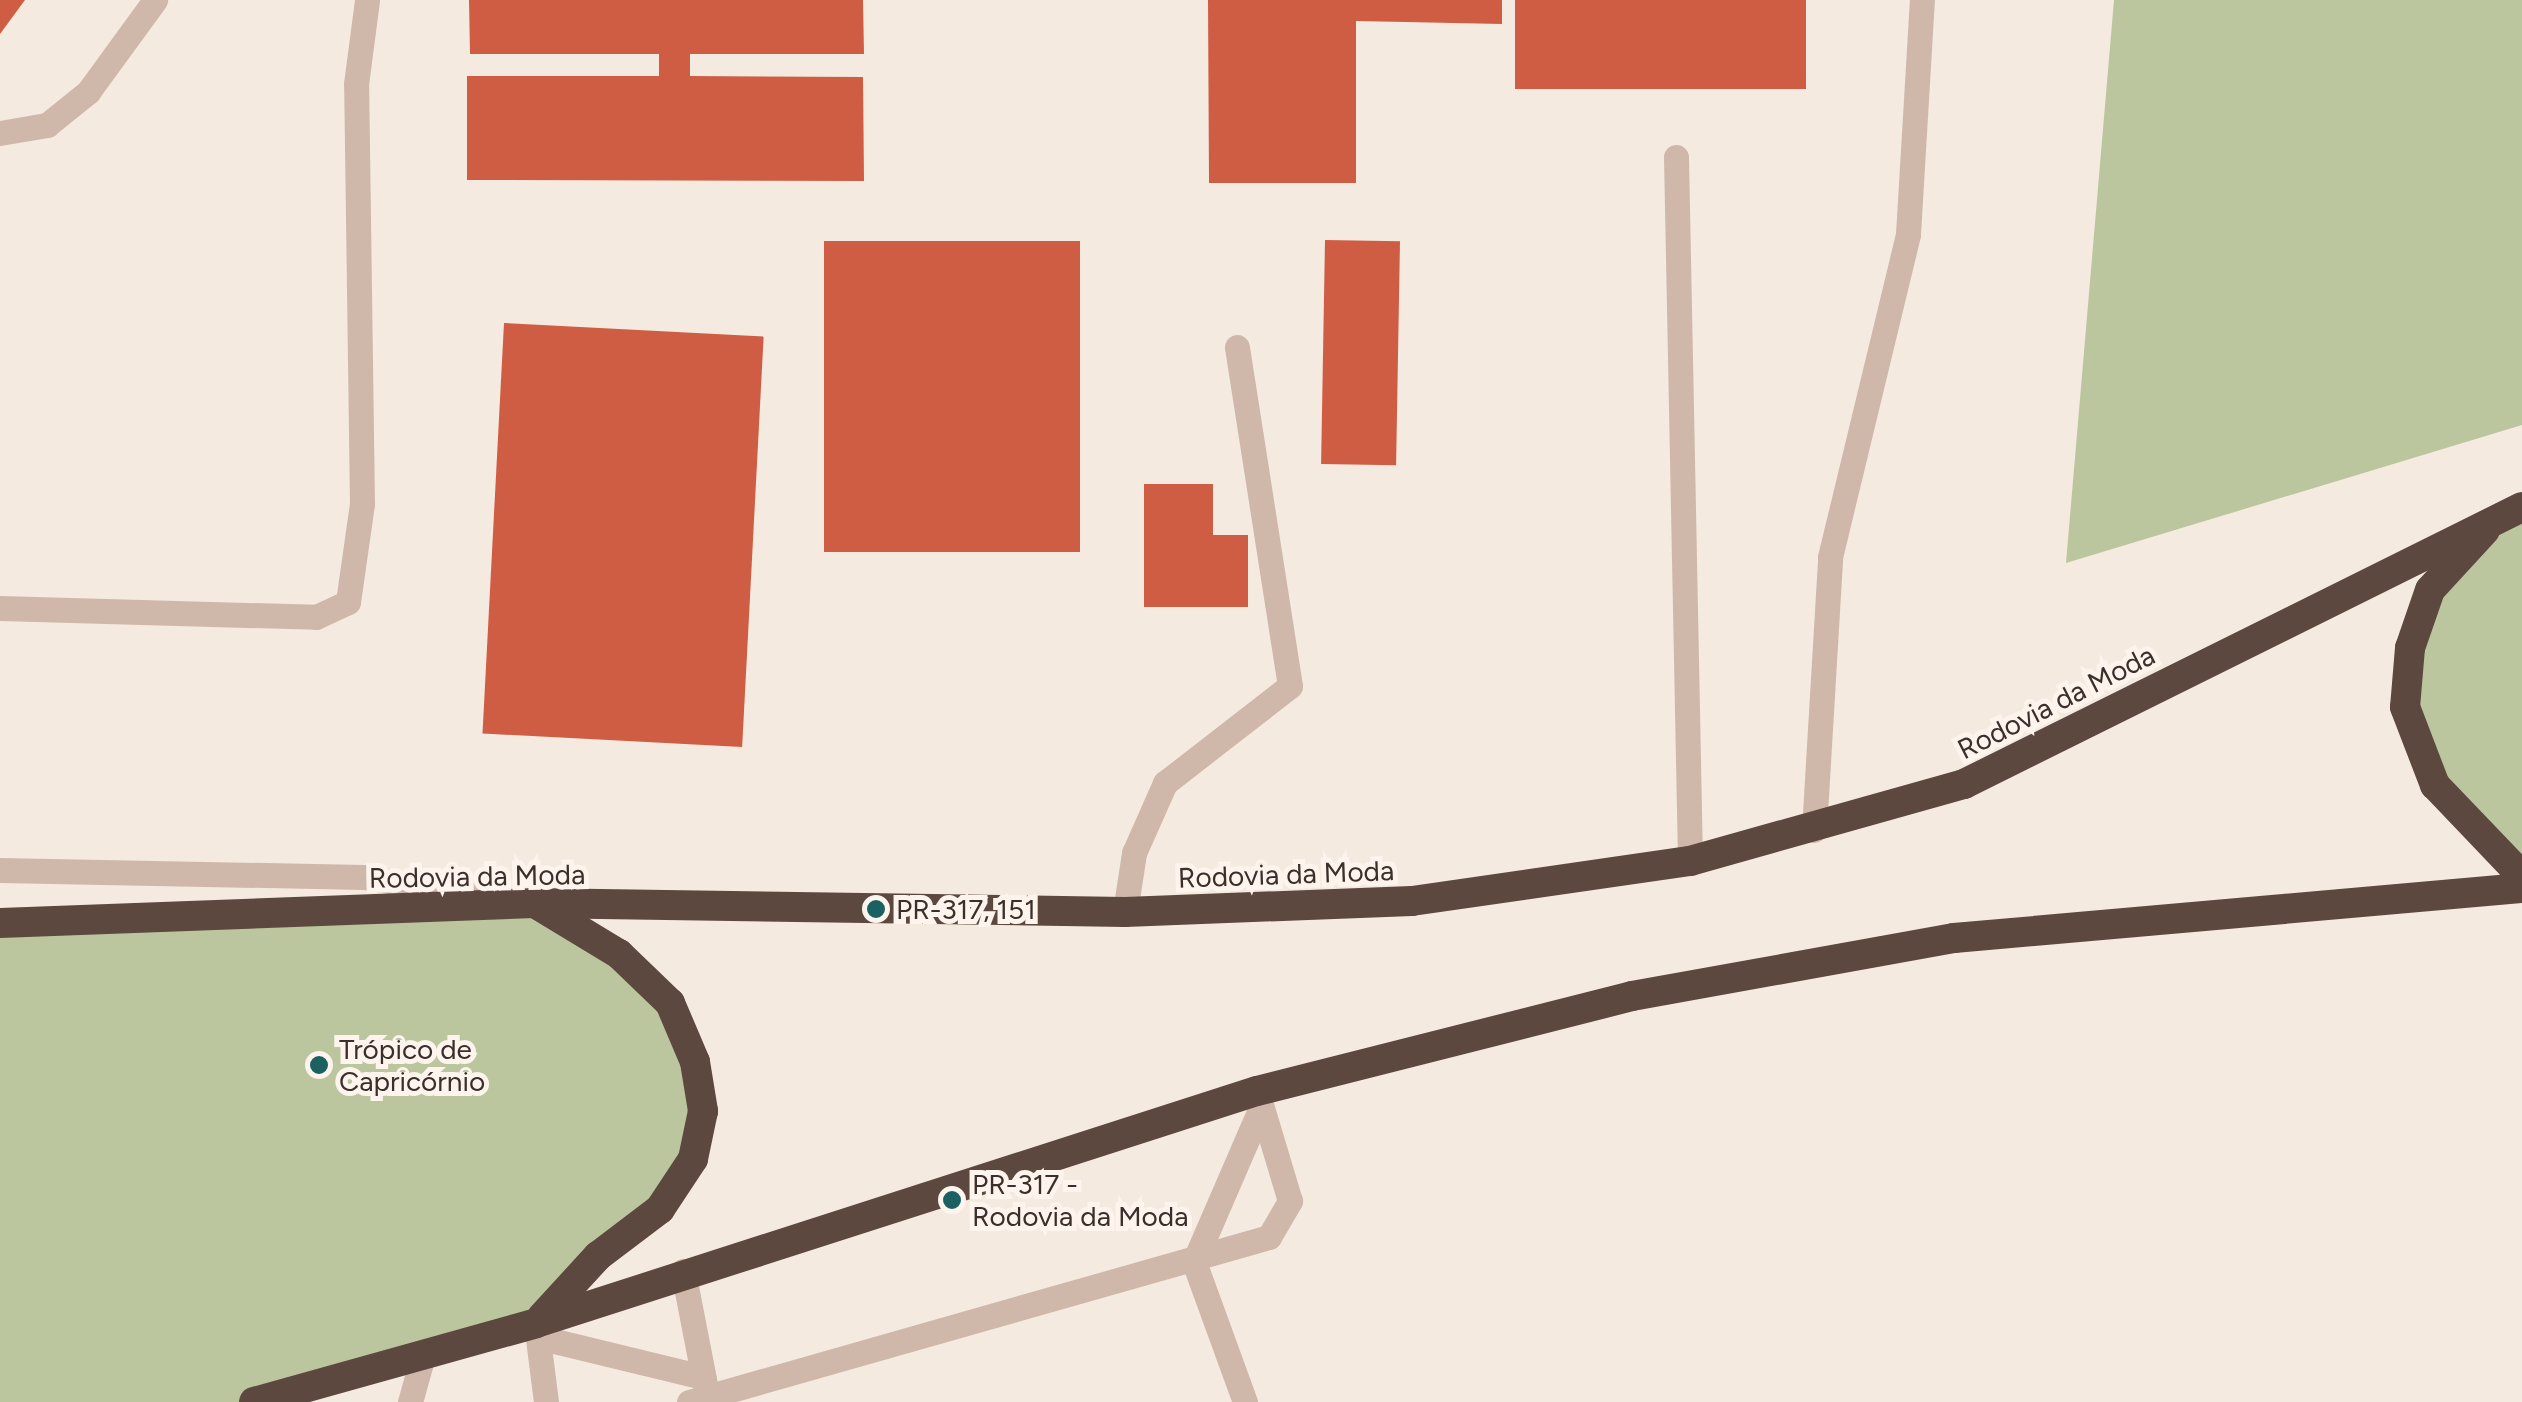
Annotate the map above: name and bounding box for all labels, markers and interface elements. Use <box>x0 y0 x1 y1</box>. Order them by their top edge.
street label: Rodovia da Moda <box>1952 638 2160 766</box>
street label: Rodovia da Moda <box>1177 853 1395 895</box>
street label: Rodovia da Moda <box>368 857 586 895</box>
place label: PR-317, 151 <box>896 892 1036 926</box>
marker: PR-317, 151 <box>865 898 887 920</box>
place label: Trópico de Capricórnio <box>339 1032 485 1098</box>
marker: Trópico de Capricórnio <box>308 1054 330 1076</box>
place label: PR-317 - Rodovia da Moda <box>972 1167 1189 1233</box>
marker: PR-317 - Rodovia da Moda <box>941 1189 963 1211</box>

